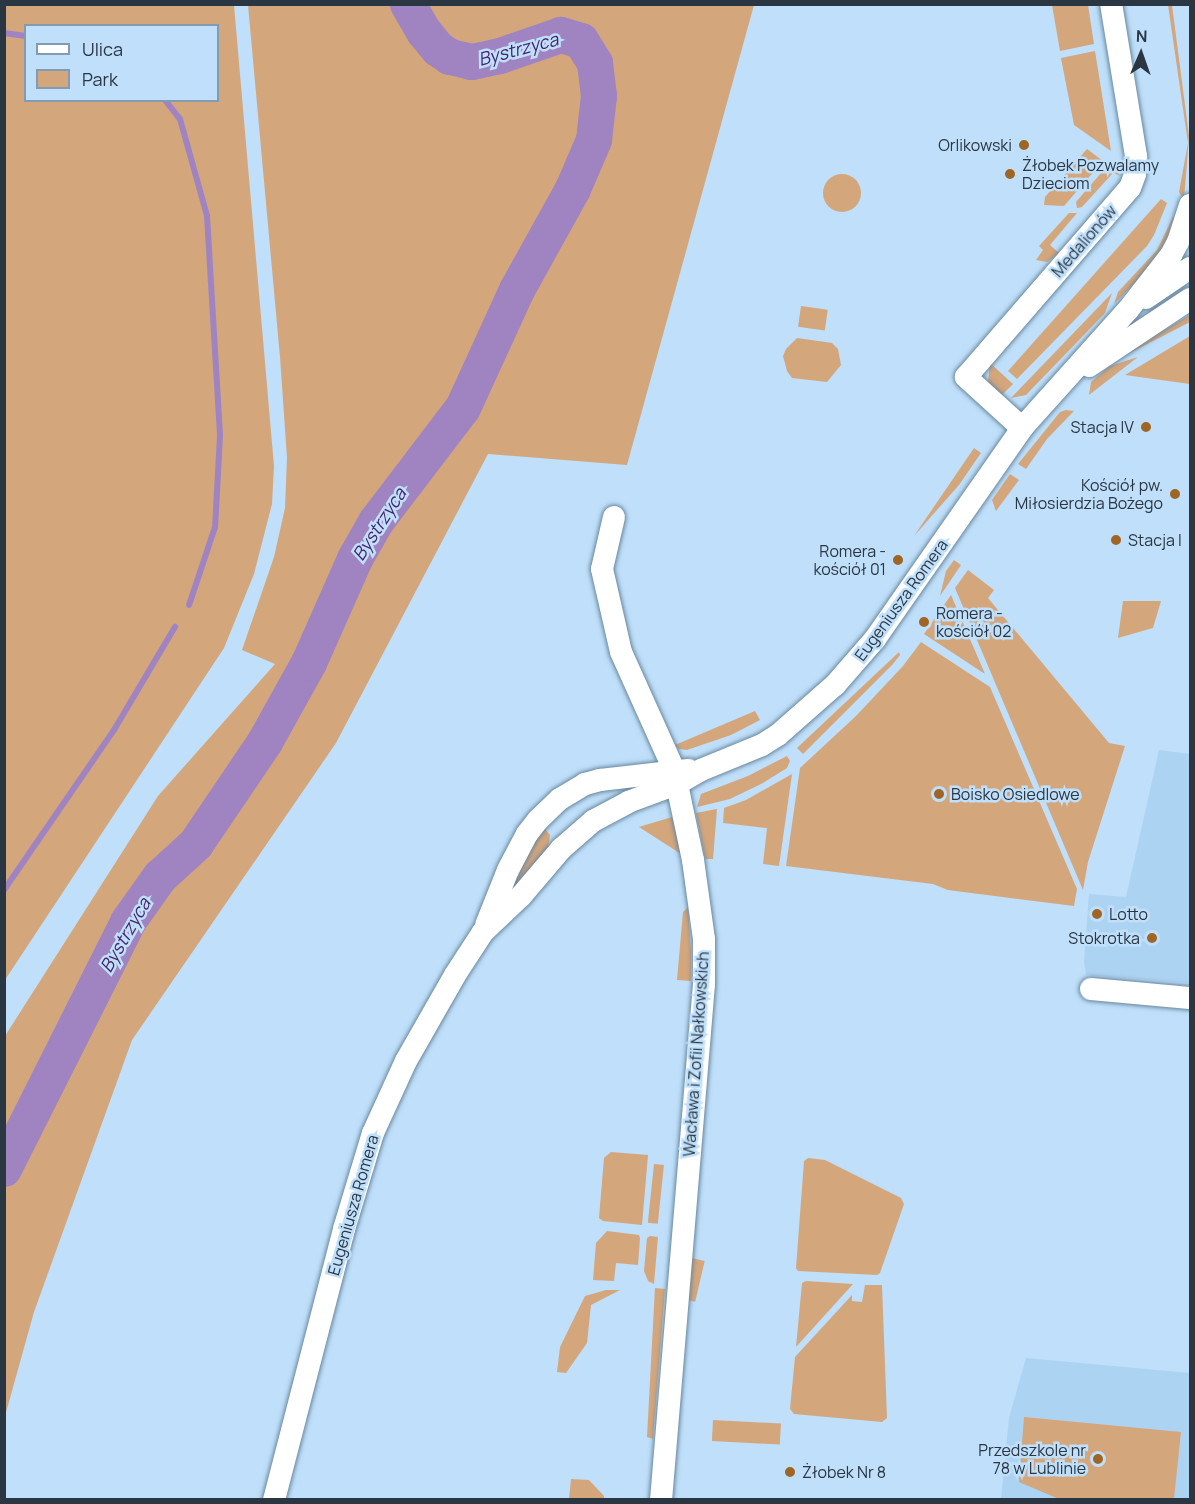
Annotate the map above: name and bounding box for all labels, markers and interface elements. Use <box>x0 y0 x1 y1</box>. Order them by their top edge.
legend <box>24 24 219 102</box>
north arrow <box>1111 24 1171 84</box>
text: N <box>1135 25 1148 47</box>
water label: Bystrzyca <box>476 28 560 70</box>
text: Ulica <box>82 37 123 61</box>
text: Park <box>82 67 118 91</box>
place label: Orlikowski <box>938 135 1012 155</box>
marker: Orlikowski <box>1017 138 1031 152</box>
place label: Żłobek Pozwalamy Dzieciom <box>1022 155 1159 193</box>
marker: Żłobek Pozwalamy Dzieciom <box>1003 167 1017 181</box>
street label: Medalionów <box>1048 201 1120 281</box>
place label: Stacja IV <box>1070 417 1134 437</box>
marker: Stacja IV <box>1139 420 1153 434</box>
place label: Kościół pw. Miłosierdzia Bożego <box>1015 475 1163 513</box>
water label: Bystrzyca <box>348 484 410 564</box>
marker: Kościół pw. Miłosierdzia Bożego <box>1168 487 1182 501</box>
place label: Stacja I <box>1128 530 1182 550</box>
marker: Stacja I <box>1109 533 1123 547</box>
street label: Eugeniusza Romera <box>851 536 951 664</box>
place label: Romera - kościół 01 <box>813 541 886 579</box>
marker: Romera - kościół 01 <box>891 553 905 567</box>
place label: Romera - kościół 02 <box>936 603 1011 641</box>
marker: Romera - kościół 02 <box>917 615 931 629</box>
place label: Boisko Osiedlowe <box>951 784 1080 804</box>
marker: Boisko Osiedlowe <box>932 787 946 801</box>
water label: Bystrzyca <box>95 894 155 976</box>
place label: Lotto <box>1109 904 1148 924</box>
marker: Lotto <box>1090 907 1104 921</box>
place label: Stokrotka <box>1068 928 1140 948</box>
marker: Stokrotka <box>1145 931 1159 945</box>
street label: Wacława i Zofii Nałkowskich <box>679 951 713 1157</box>
street label: Eugeniusza Romera <box>324 1133 382 1277</box>
place label: Przedszkole nr 78 w Lublinie <box>978 1440 1086 1478</box>
marker: Przedszkole nr 78 w Lublinie <box>1091 1452 1105 1466</box>
place label: Żłobek Nr 8 <box>802 1462 886 1482</box>
marker: Żłobek Nr 8 <box>783 1465 797 1479</box>

